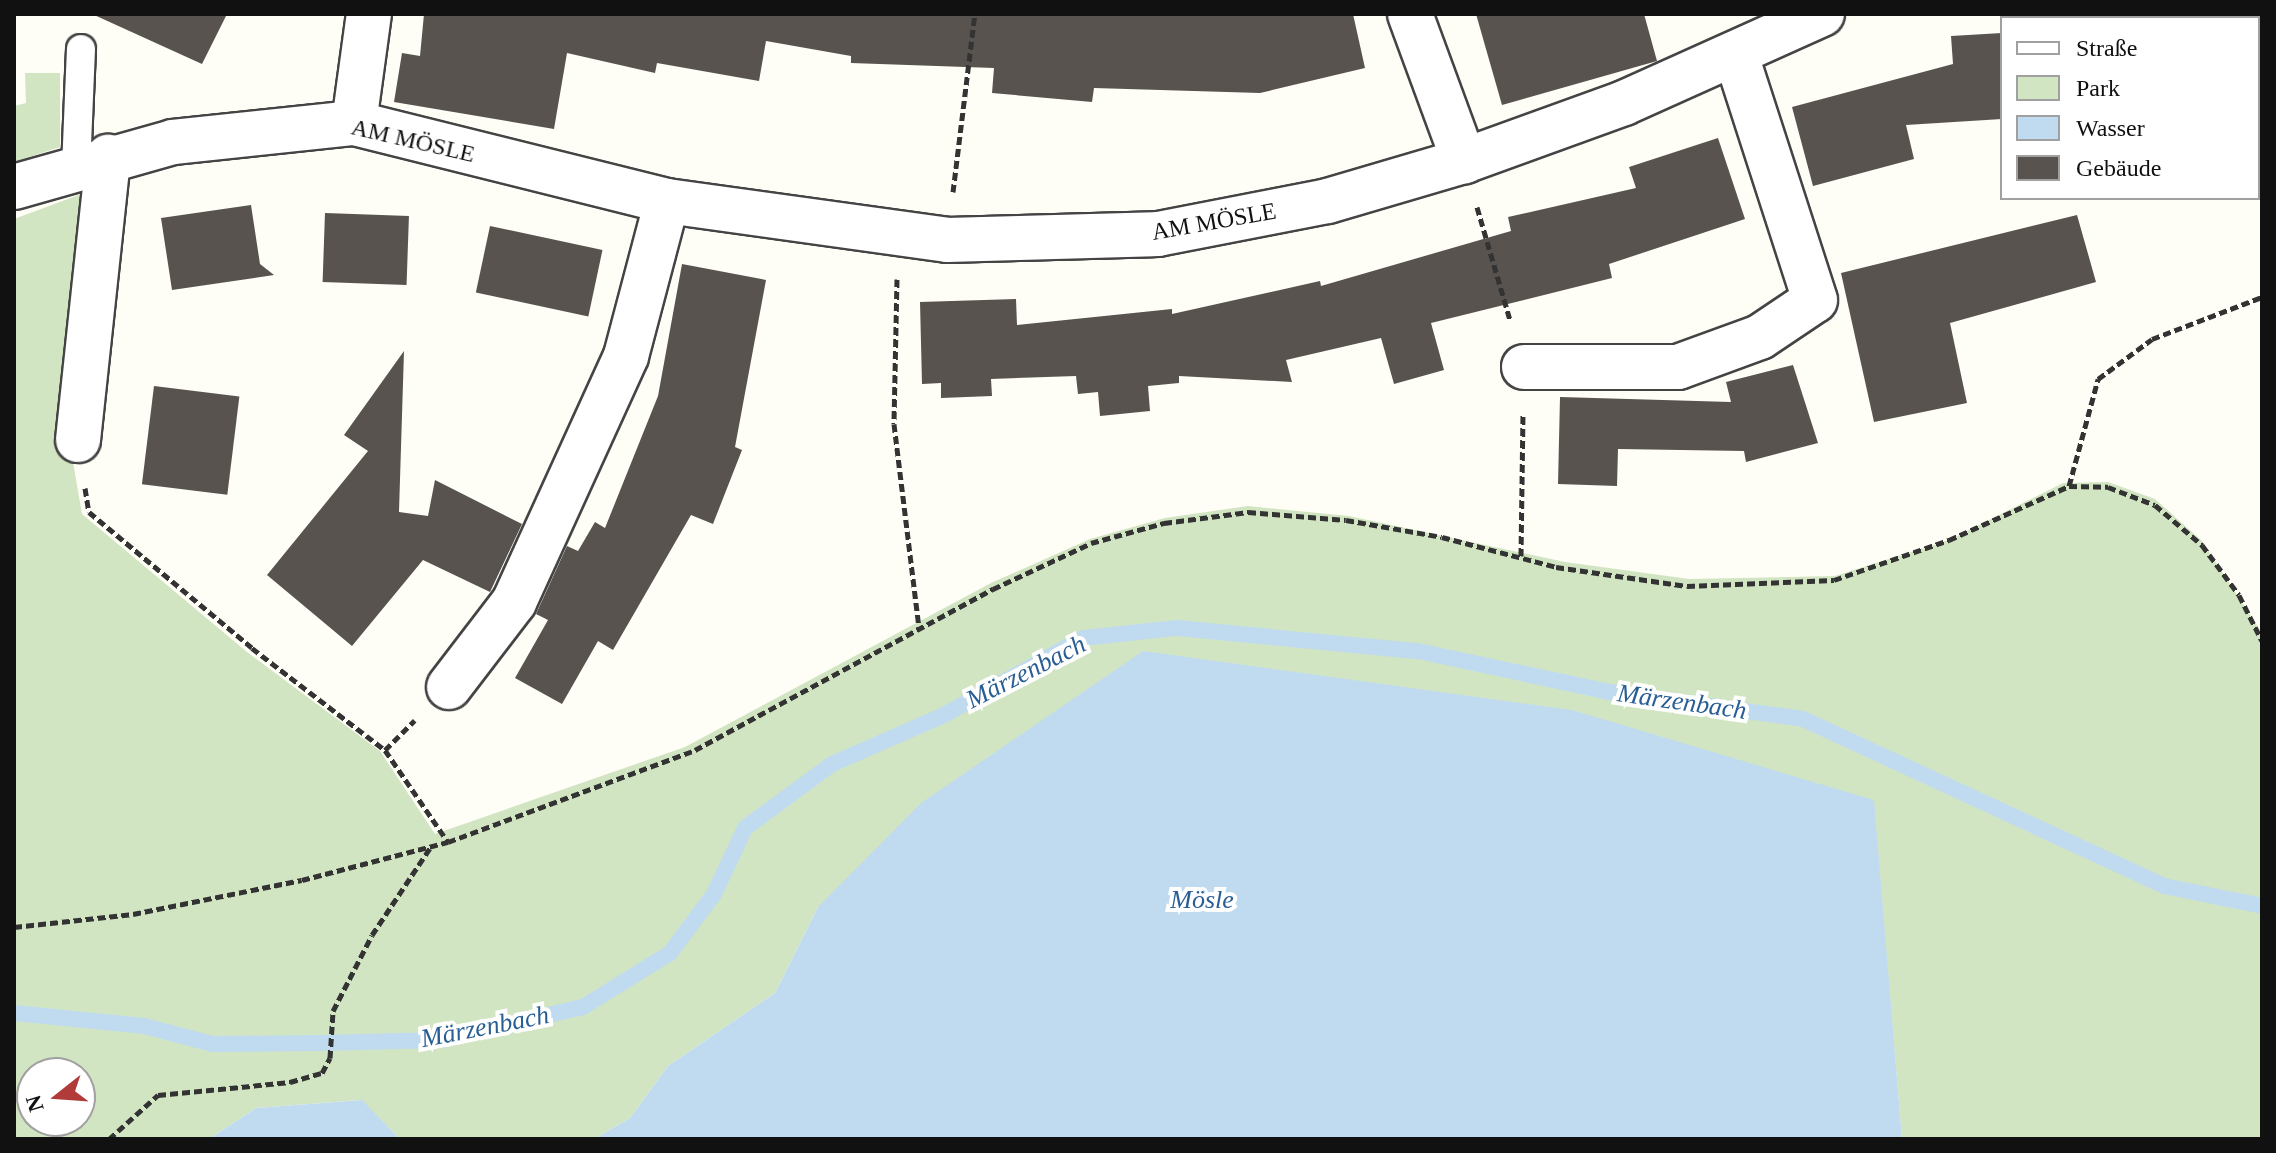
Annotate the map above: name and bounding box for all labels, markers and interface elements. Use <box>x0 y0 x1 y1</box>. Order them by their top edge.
legend <box>2000 16 2260 200</box>
text: Straße <box>2076 35 2137 61</box>
text: Park <box>2076 75 2120 101</box>
street label: AM MÖSLE <box>348 113 478 169</box>
text: Wasser <box>2076 115 2145 141</box>
text: Gebäude <box>2076 155 2161 181</box>
street label: AM MÖSLE <box>1149 197 1279 247</box>
water label: Märzenbach <box>961 629 1091 715</box>
water label: Märzenbach <box>1615 678 1749 726</box>
water label: Mösle <box>1170 884 1234 916</box>
water label: Märzenbach <box>418 999 552 1055</box>
north arrow <box>16 1057 96 1137</box>
text: N <box>20 1092 49 1115</box>

